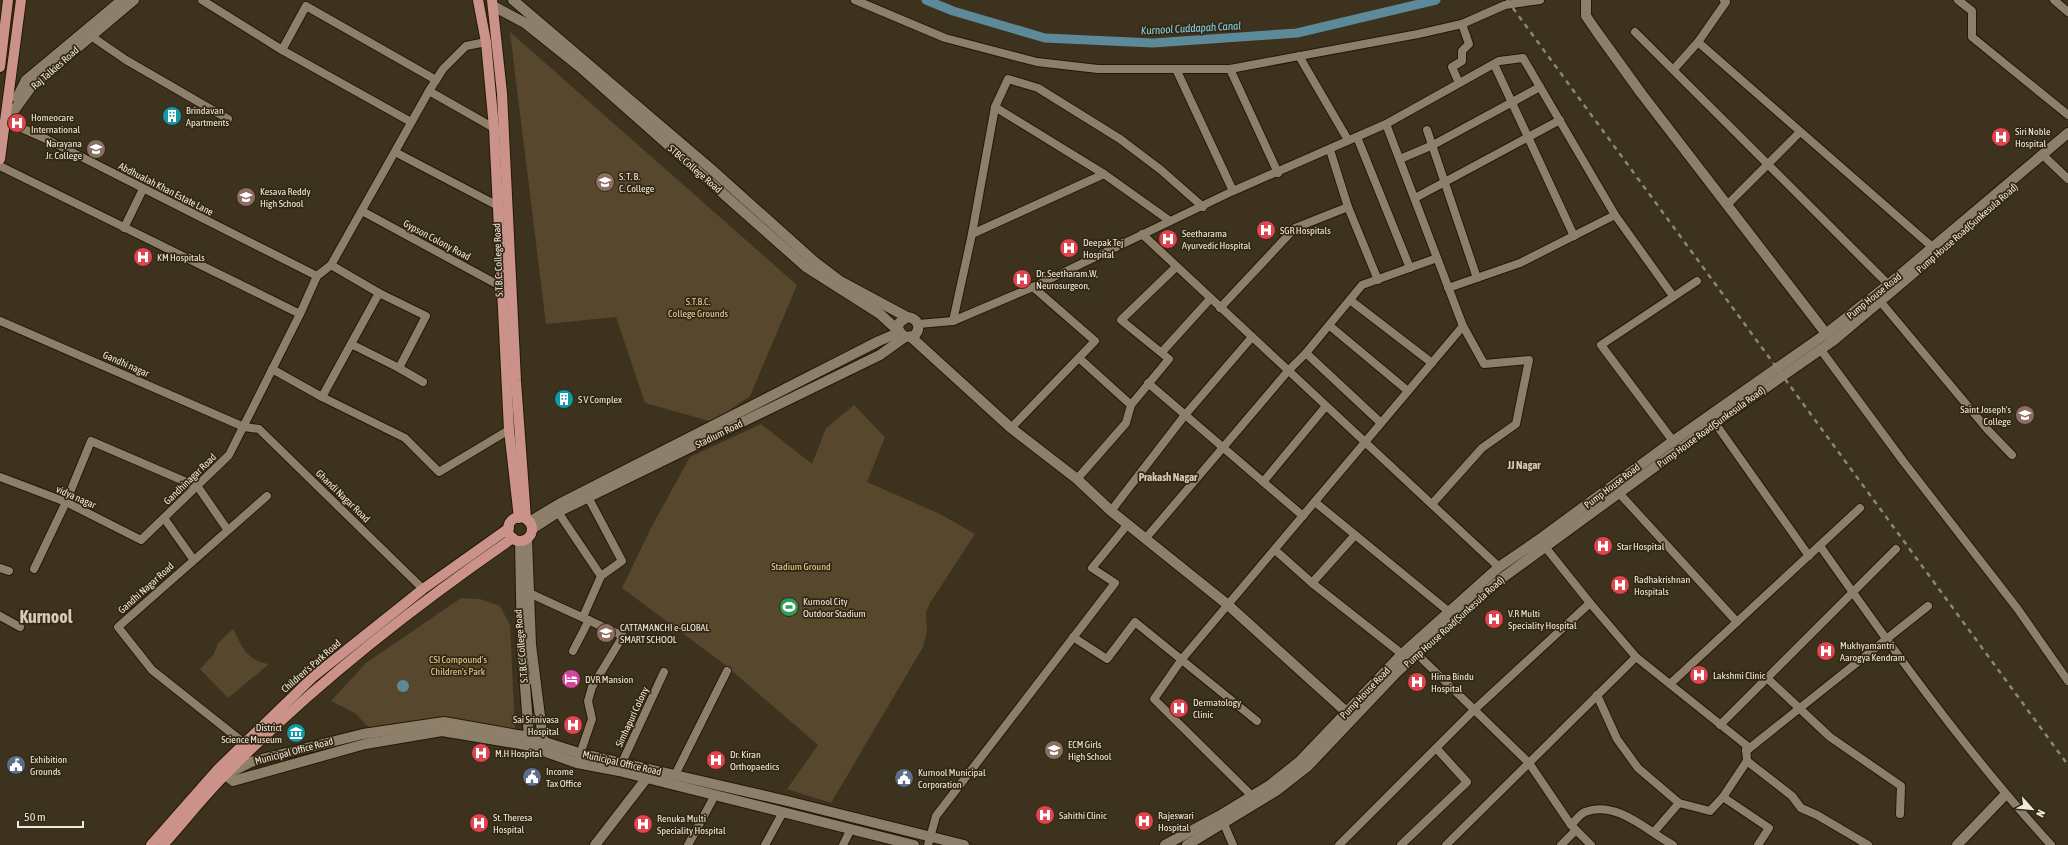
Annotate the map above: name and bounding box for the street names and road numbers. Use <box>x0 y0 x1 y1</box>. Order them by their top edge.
street label: Raj Talkies Road <box>29 44 81 92</box>
street label: STBC College Road <box>666 143 724 195</box>
street label: Abdhualah Khan Estate Lane <box>117 160 216 218</box>
street label: Pump House Road(Sunkesula Road) <box>1914 181 2020 275</box>
street label: Gypson Colony Road <box>402 218 473 262</box>
street label: S.T.B.C. College Road <box>491 223 505 297</box>
street label: Pump House Road <box>1845 271 1904 321</box>
street label: Gandhi nagar <box>101 349 152 379</box>
street label: Pump House Road(Sunkesula Road) <box>1655 384 1767 470</box>
street label: Stadium Road <box>694 418 745 450</box>
street label: Gandhinagar Road <box>162 451 219 507</box>
street label: Pump House Road <box>1582 461 1642 511</box>
street label: Ghandi Nagar Road <box>314 467 372 525</box>
street label: vidya nagar <box>54 483 99 511</box>
street label: Gandhi Nagar Road <box>116 560 176 616</box>
street label: Pump House Road(Sunkesula Road) <box>1402 574 1506 670</box>
street label: S.T.B.C. College Road <box>512 608 530 683</box>
street label: Children's Park Road <box>279 637 343 695</box>
street label: Pump House Road <box>1338 665 1392 721</box>
street label: Simhapuri Colony <box>613 685 651 749</box>
street label: Municipal Office Road <box>254 735 334 767</box>
street label: Municipal Office Road <box>582 749 663 777</box>

